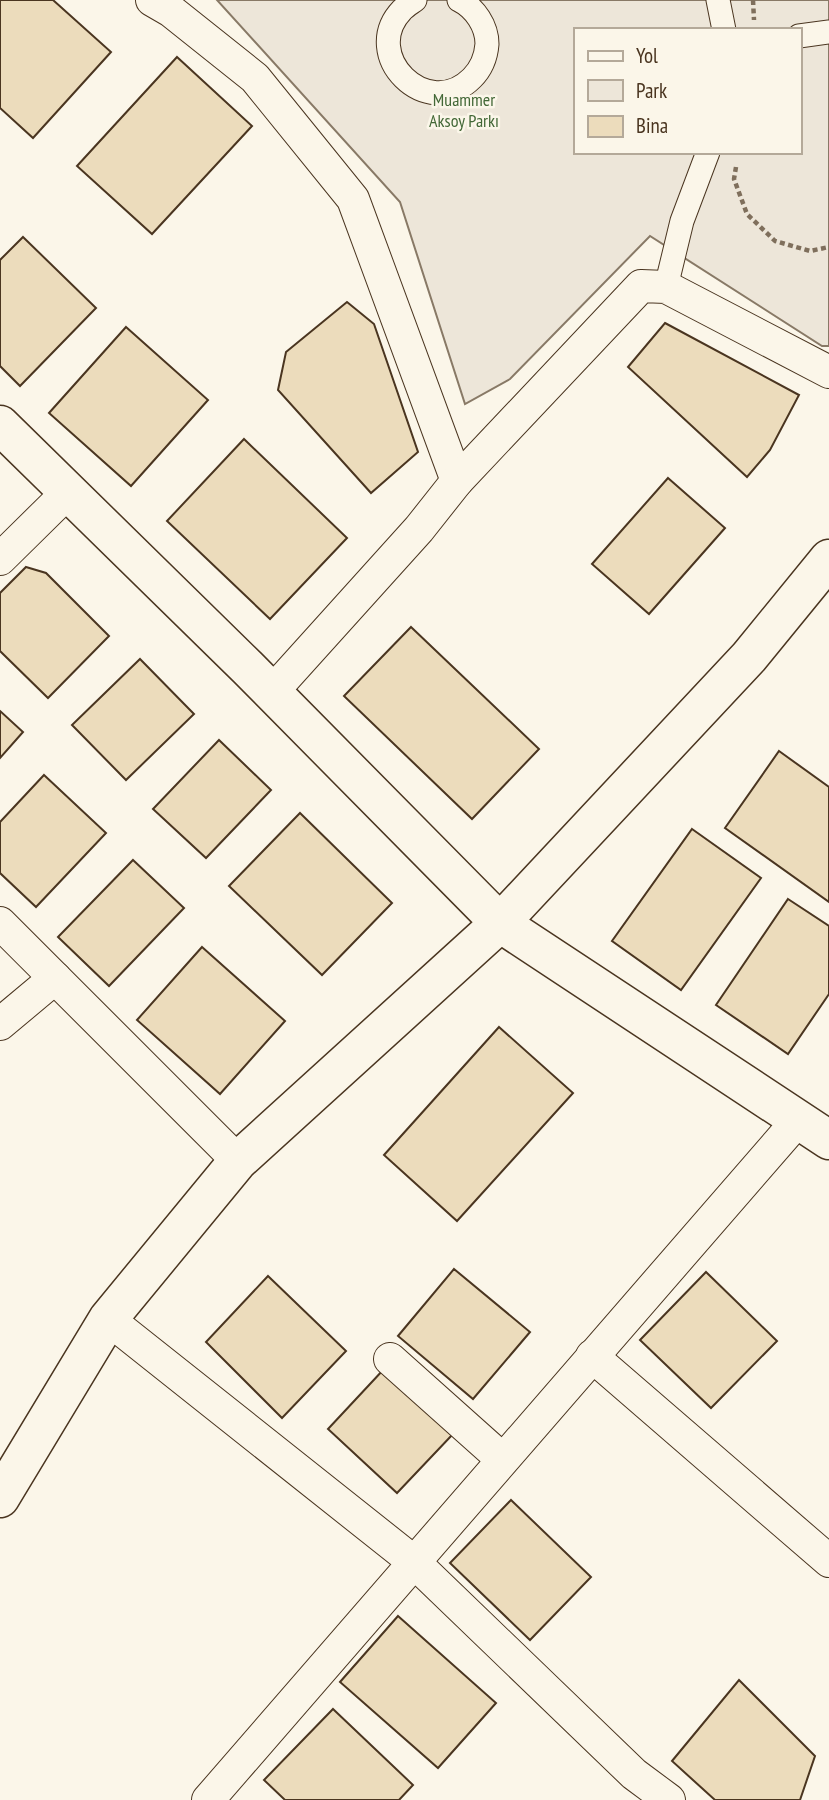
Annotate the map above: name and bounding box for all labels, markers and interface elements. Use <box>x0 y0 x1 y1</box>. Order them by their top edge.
legend <box>574 28 801 154</box>
text: Yol <box>636 42 658 69</box>
text: Park <box>636 77 667 104</box>
park label: Muammer Aksoy Parkı <box>429 88 499 132</box>
text: Bina <box>636 112 668 139</box>

